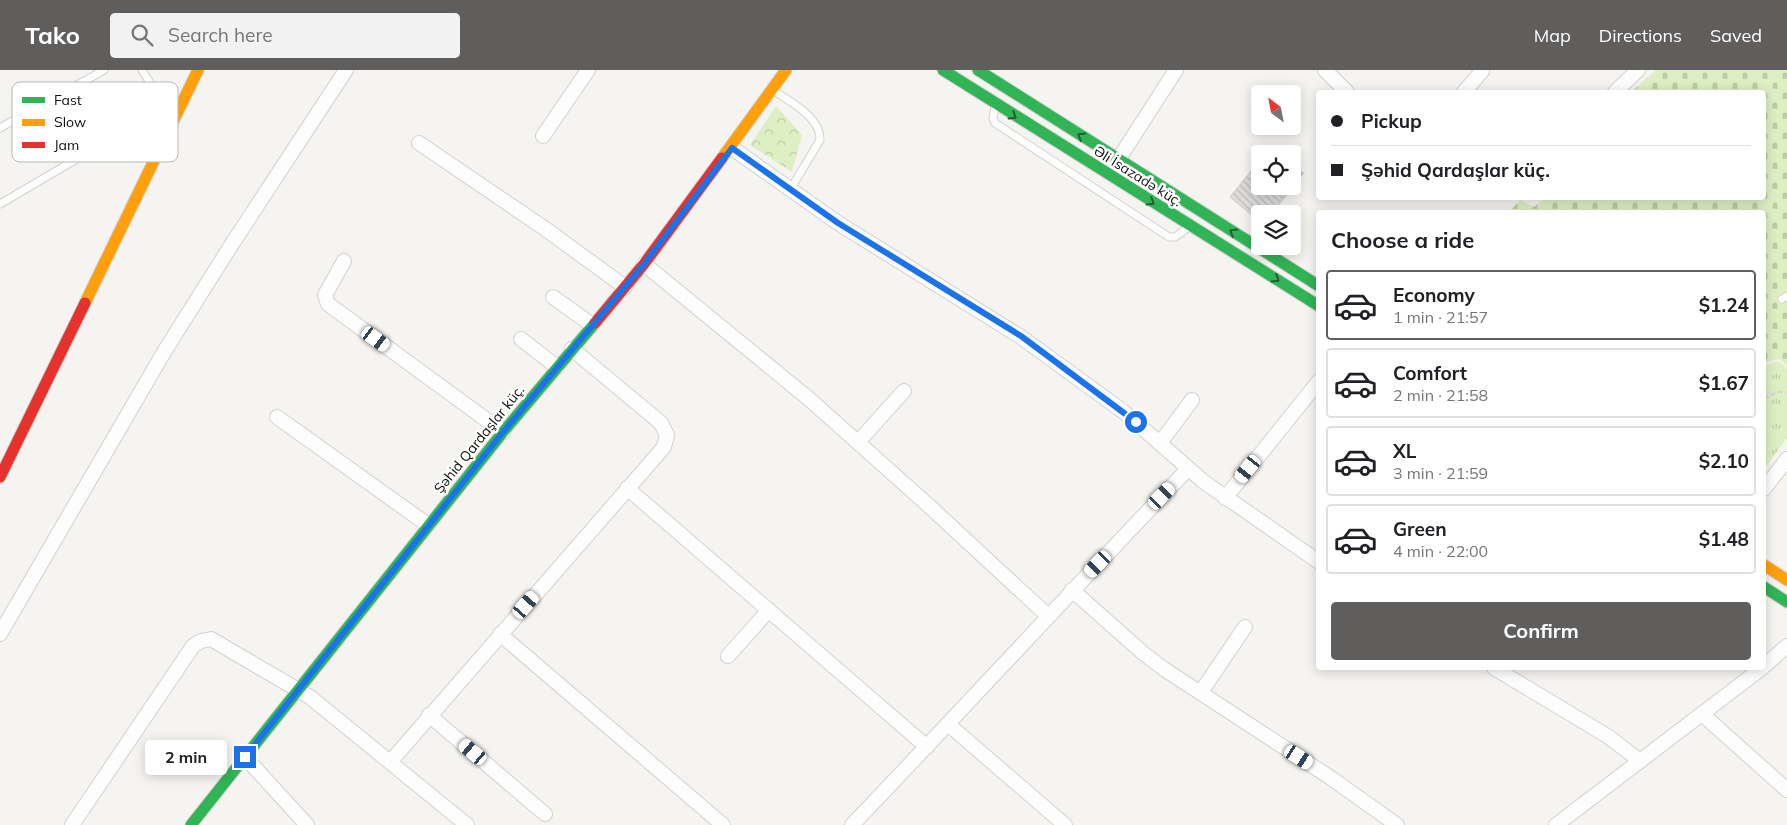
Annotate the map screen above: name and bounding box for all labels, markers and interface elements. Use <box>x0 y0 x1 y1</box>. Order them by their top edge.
search box <box>110 13 460 58</box>
text: Tako <box>25 20 80 50</box>
icon: search <box>128 21 156 49</box>
text: Search here <box>168 23 273 47</box>
text: Map <box>1534 24 1571 47</box>
text: Directions <box>1599 24 1682 47</box>
text: Saved <box>1710 24 1762 47</box>
legend <box>12 82 178 162</box>
north arrow <box>1251 85 1301 135</box>
map controls <box>1251 85 1301 255</box>
text: Fast <box>54 91 82 109</box>
text: Pickup <box>1361 109 1422 133</box>
one-way arrow <box>1008 110 1017 120</box>
text: Slow <box>54 113 86 131</box>
one-way arrow <box>1077 133 1086 142</box>
text: Jam <box>54 136 79 154</box>
street label: Əli İsazadə küç. <box>1091 142 1185 210</box>
button: locate <box>1251 145 1301 195</box>
text: Şəhid Qardaşlar küç. <box>1361 158 1550 182</box>
one-way arrow <box>1146 196 1155 206</box>
button: layers <box>1251 205 1301 255</box>
text: Choose a ride <box>1331 226 1474 254</box>
one-way arrow <box>1230 229 1239 238</box>
one-way arrow <box>1270 273 1279 283</box>
icon: car <box>1333 283 1378 328</box>
text: Economy <box>1393 283 1475 307</box>
text: $1.24 <box>1699 293 1749 317</box>
text: 1 min · 21:57 <box>1393 307 1488 327</box>
car <box>359 324 392 354</box>
icon: car <box>1333 361 1378 406</box>
text: Comfort <box>1393 361 1467 385</box>
text: $1.67 <box>1699 371 1749 395</box>
street label: Şəhid Qardaşlar küç. <box>430 381 528 497</box>
text: 2 min · 21:58 <box>1393 385 1488 405</box>
route start <box>1125 411 1147 433</box>
icon: car <box>1333 439 1378 484</box>
text: XL <box>1393 439 1416 463</box>
text: $2.10 <box>1699 449 1749 473</box>
car <box>1232 453 1263 485</box>
text: 3 min · 21:59 <box>1393 463 1488 483</box>
car <box>1146 480 1177 512</box>
icon: car <box>1333 517 1378 562</box>
text: Green <box>1393 517 1447 541</box>
text: $1.48 <box>1699 527 1749 551</box>
text: 4 min · 22:00 <box>1393 541 1488 561</box>
car <box>1082 548 1113 580</box>
car <box>510 589 541 621</box>
button: Confirm <box>1331 602 1751 660</box>
car <box>456 737 489 767</box>
callout: 2 min <box>145 740 228 774</box>
car <box>1282 743 1315 771</box>
route end <box>234 746 256 768</box>
text: 2 min <box>165 747 207 767</box>

